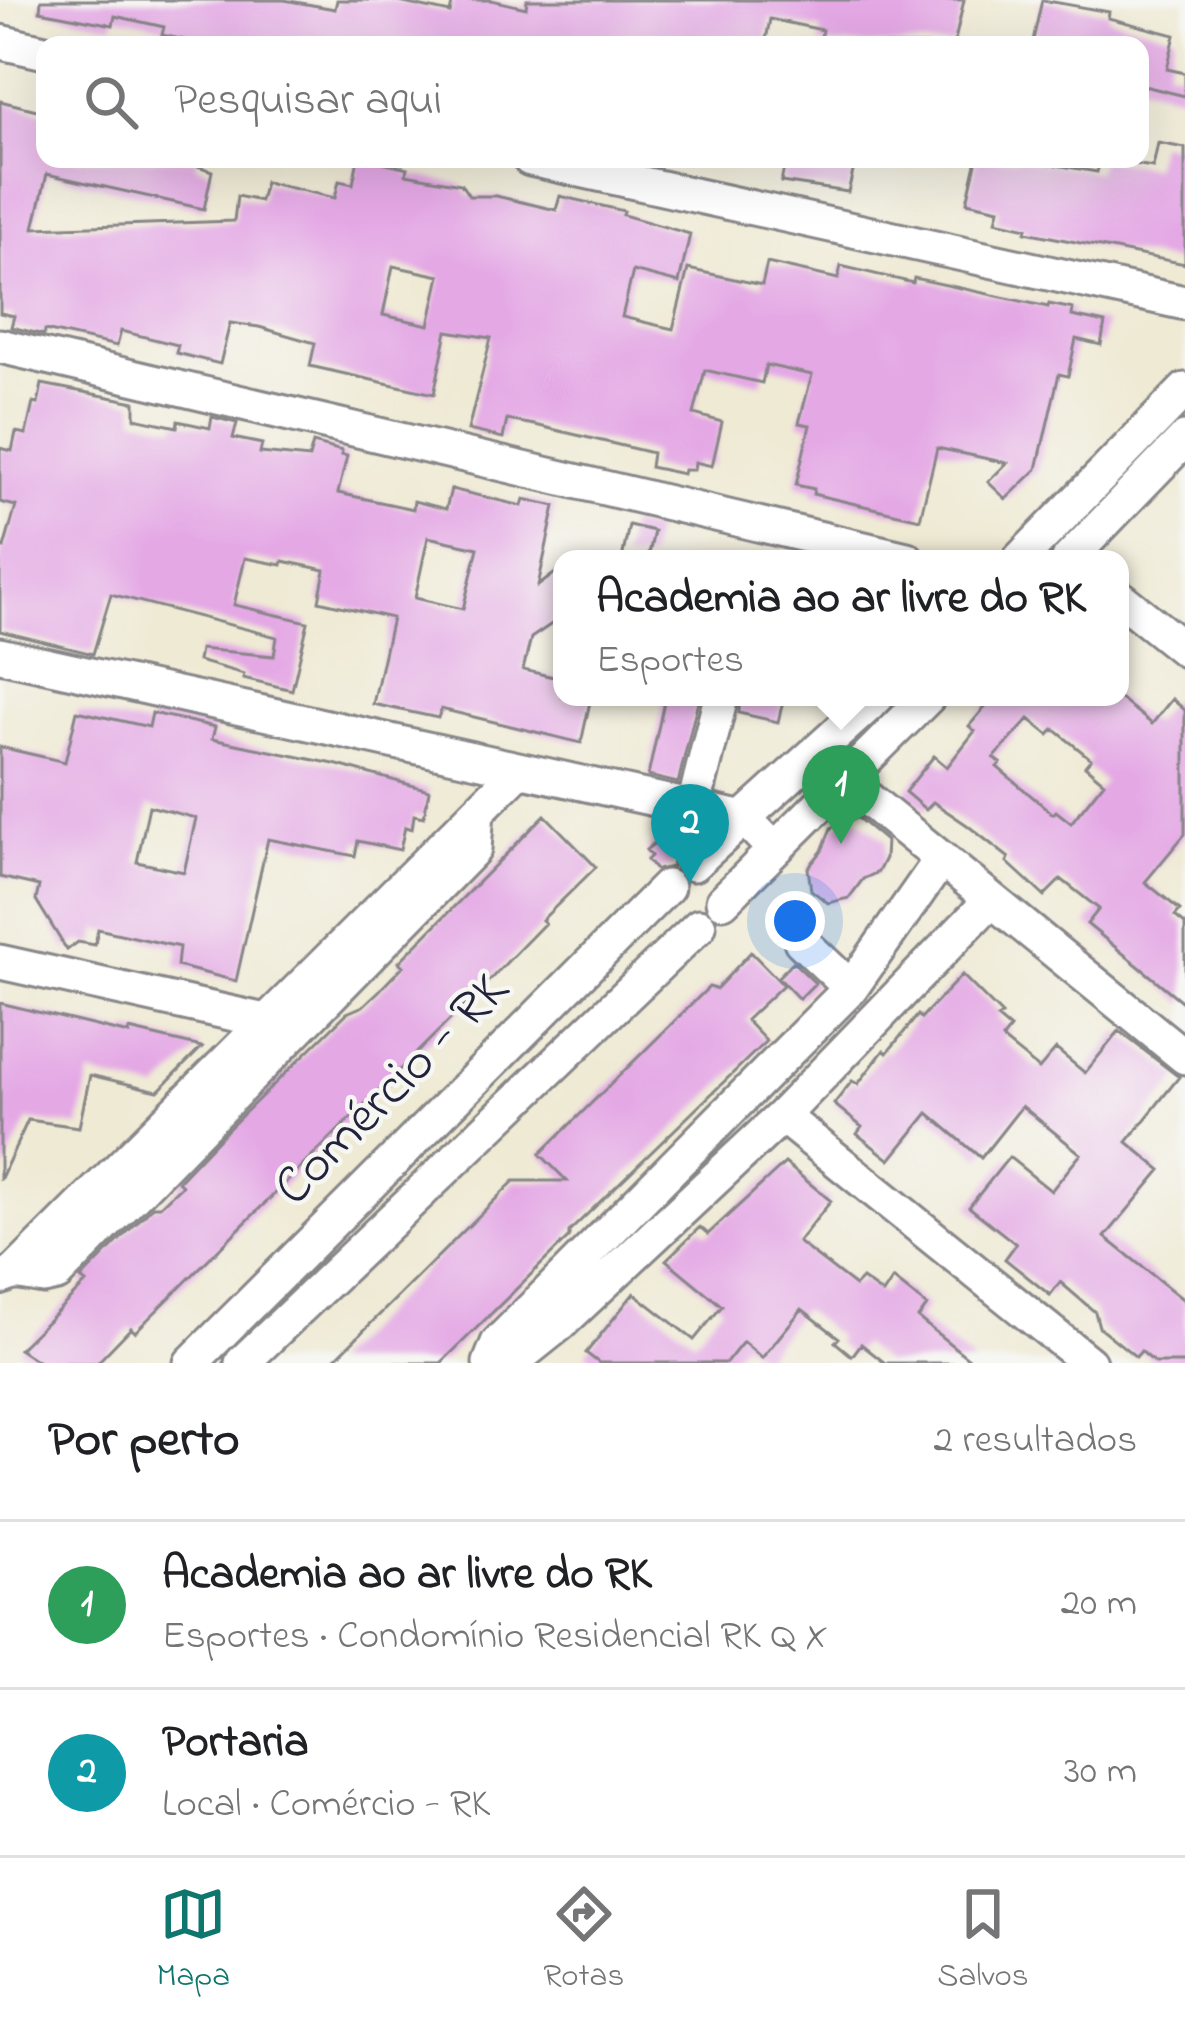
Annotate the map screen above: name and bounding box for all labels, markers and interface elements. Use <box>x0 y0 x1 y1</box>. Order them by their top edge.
search box <box>36 36 1149 168</box>
icon: search <box>78 69 144 135</box>
text: Pesquisar aqui <box>174 69 442 135</box>
popup <box>553 550 1129 706</box>
text: Academia ao ar livre do RK <box>596 567 1086 633</box>
text: Esportes <box>596 633 744 690</box>
pin: 1 <box>802 745 880 844</box>
pin: 2 <box>651 784 729 883</box>
your location <box>765 891 825 951</box>
street label: Comércio - RK <box>257 954 529 1226</box>
text: Por perto <box>48 1404 240 1479</box>
text: 2 resultados <box>933 1413 1137 1470</box>
text: Academia ao ar livre do RK <box>162 1543 652 1609</box>
text: 1 <box>81 1576 93 1633</box>
text: 20 m <box>1061 1576 1137 1633</box>
text: Esportes · Condomínio Residencial RK Q X <box>162 1609 828 1666</box>
text: Portaria <box>162 1711 308 1777</box>
text: 2 <box>77 1744 97 1801</box>
text: 30 m <box>1064 1744 1137 1801</box>
text: Local · Comércio - RK <box>162 1777 490 1834</box>
tab: Mapa <box>157 1881 230 2001</box>
tab: Rotas <box>543 1881 624 2001</box>
tab: Salvos <box>937 1881 1029 2001</box>

